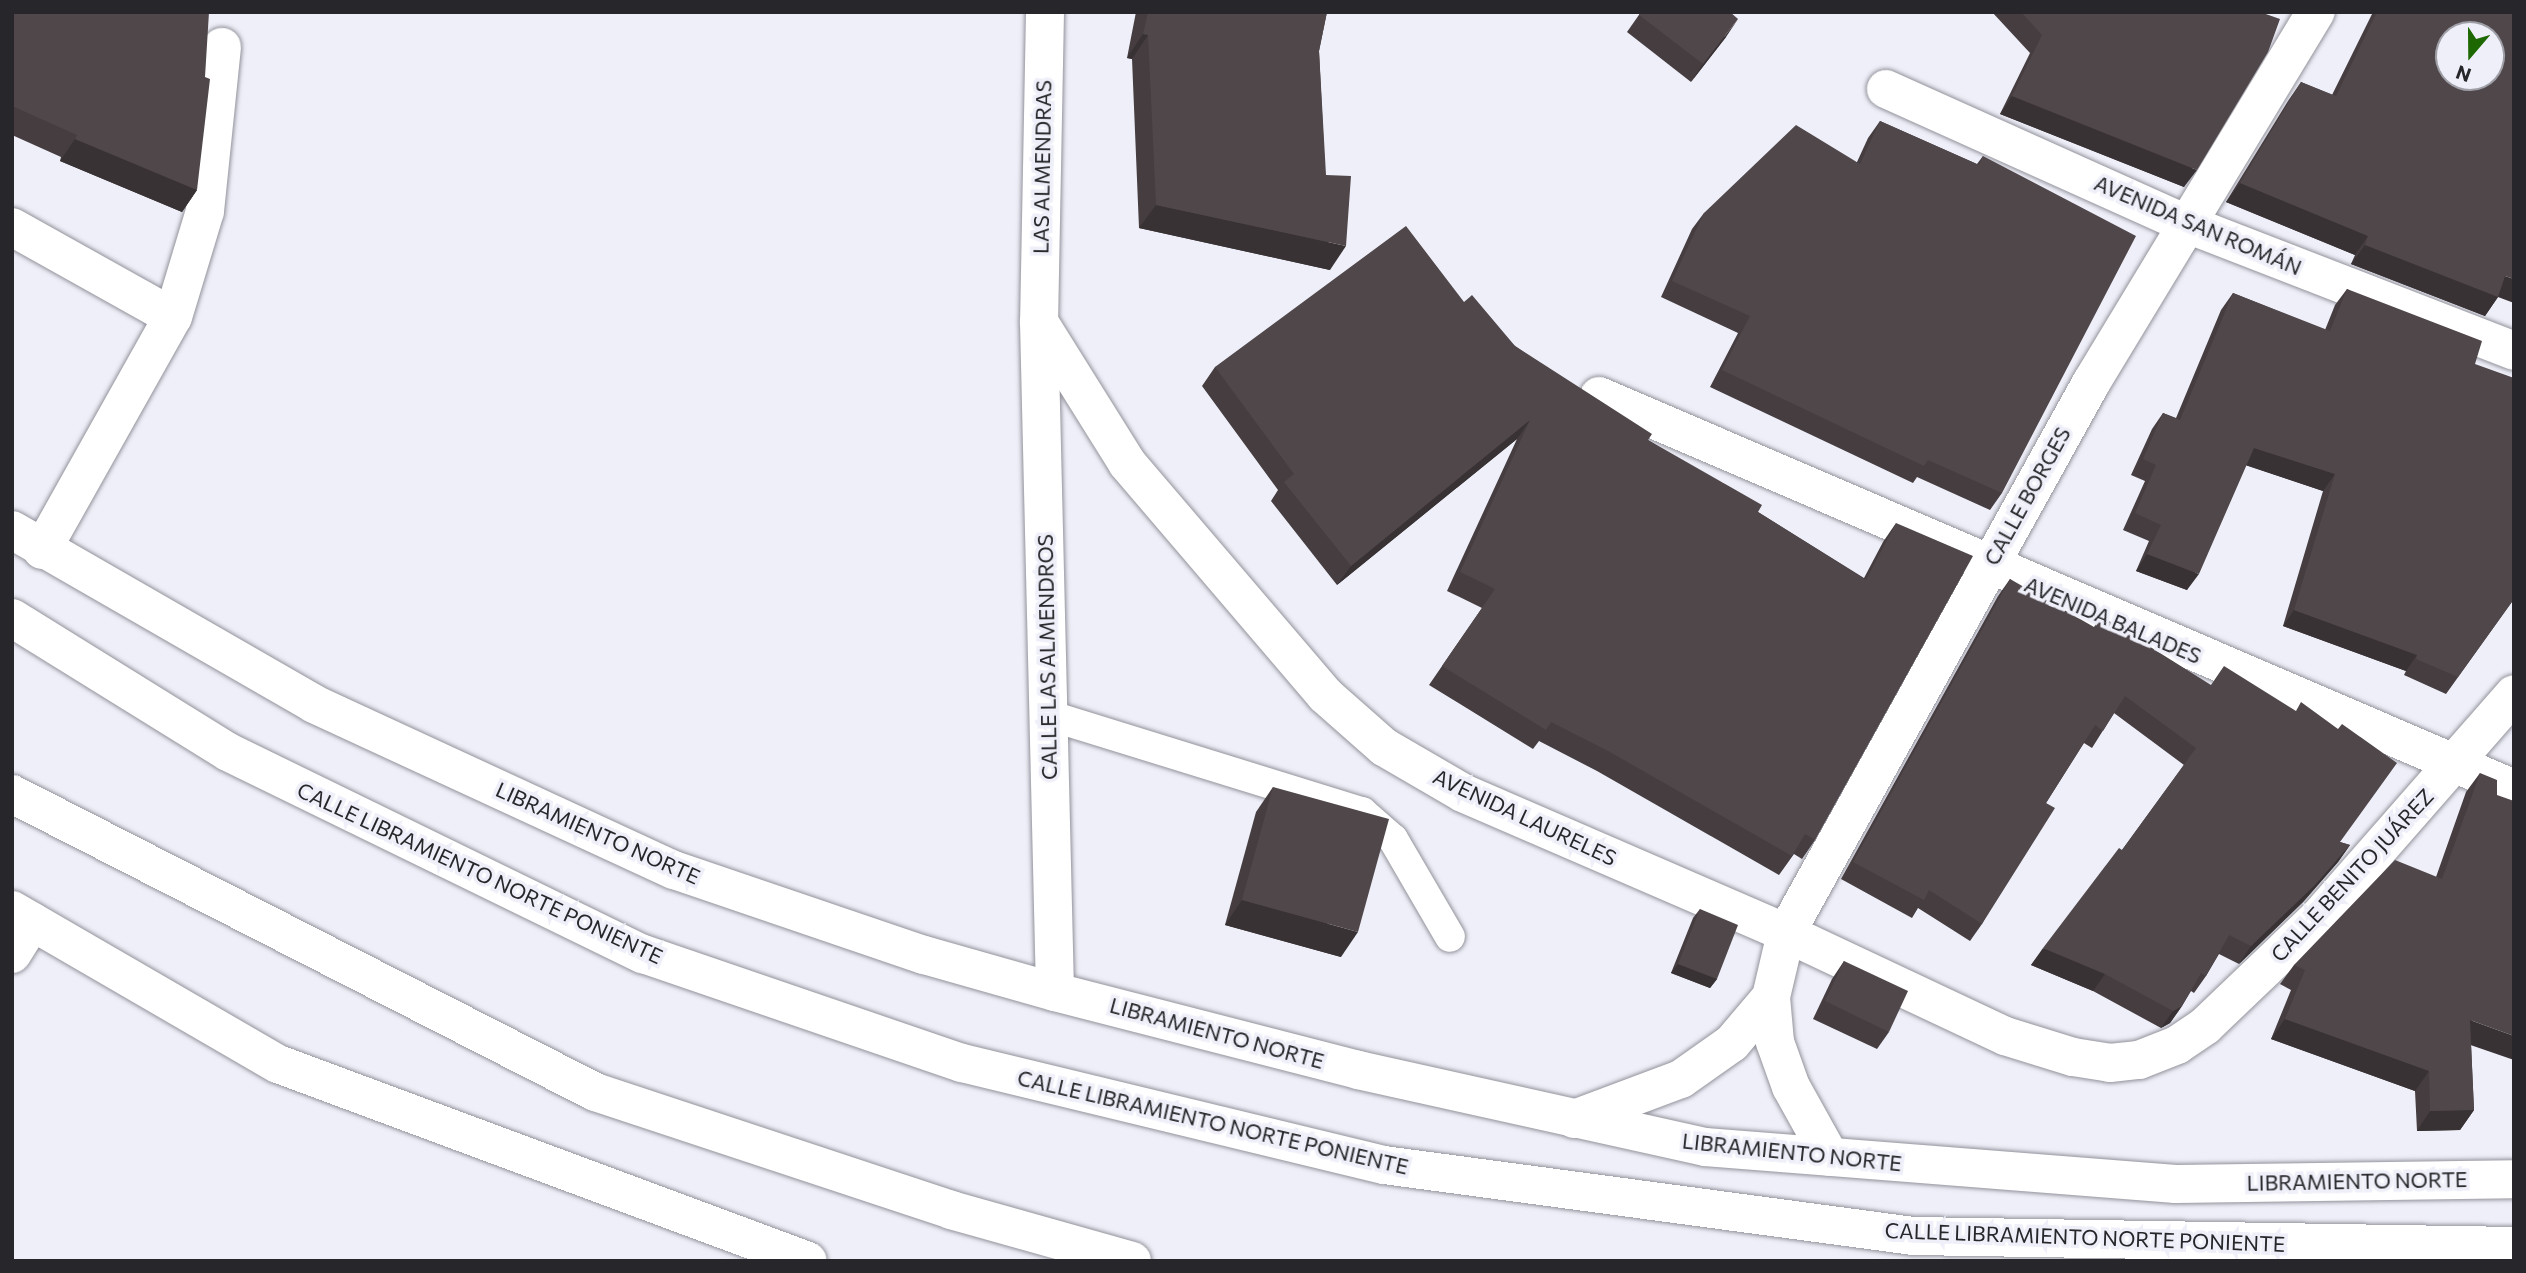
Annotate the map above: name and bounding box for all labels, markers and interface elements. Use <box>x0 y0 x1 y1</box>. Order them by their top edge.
north arrow <box>2435 21 2505 91</box>
text: N <box>2453 61 2474 88</box>
street label: LAS ALMENDRAS <box>1028 80 1056 254</box>
street label: AVENIDA SAN ROMÁN <box>2091 170 2305 280</box>
street label: CALLE BORGES <box>1979 423 2075 569</box>
street label: CALLE LAS ALMENDROS <box>1032 534 1062 780</box>
street label: AVENIDA BALADES <box>2021 571 2205 669</box>
street label: AVENIDA LAURELES <box>1429 763 1621 871</box>
street label: CALLE LIBRAMIENTO NORTE PONIENTE <box>293 777 667 969</box>
street label: LIBRAMIENTO NORTE <box>492 777 704 889</box>
street label: CALLE BENITO JUÁREZ <box>2265 783 2439 967</box>
street label: LIBRAMIENTO NORTE <box>1107 992 1327 1074</box>
street label: CALLE LIBRAMIENTO NORTE PONIENTE <box>1015 1065 1411 1179</box>
street label: LIBRAMIENTO NORTE <box>1681 1128 1903 1176</box>
street label: LIBRAMIENTO NORTE <box>2246 1166 2468 1196</box>
street label: CALLE LIBRAMIENTO NORTE PONIENTE <box>1884 1217 2286 1257</box>

